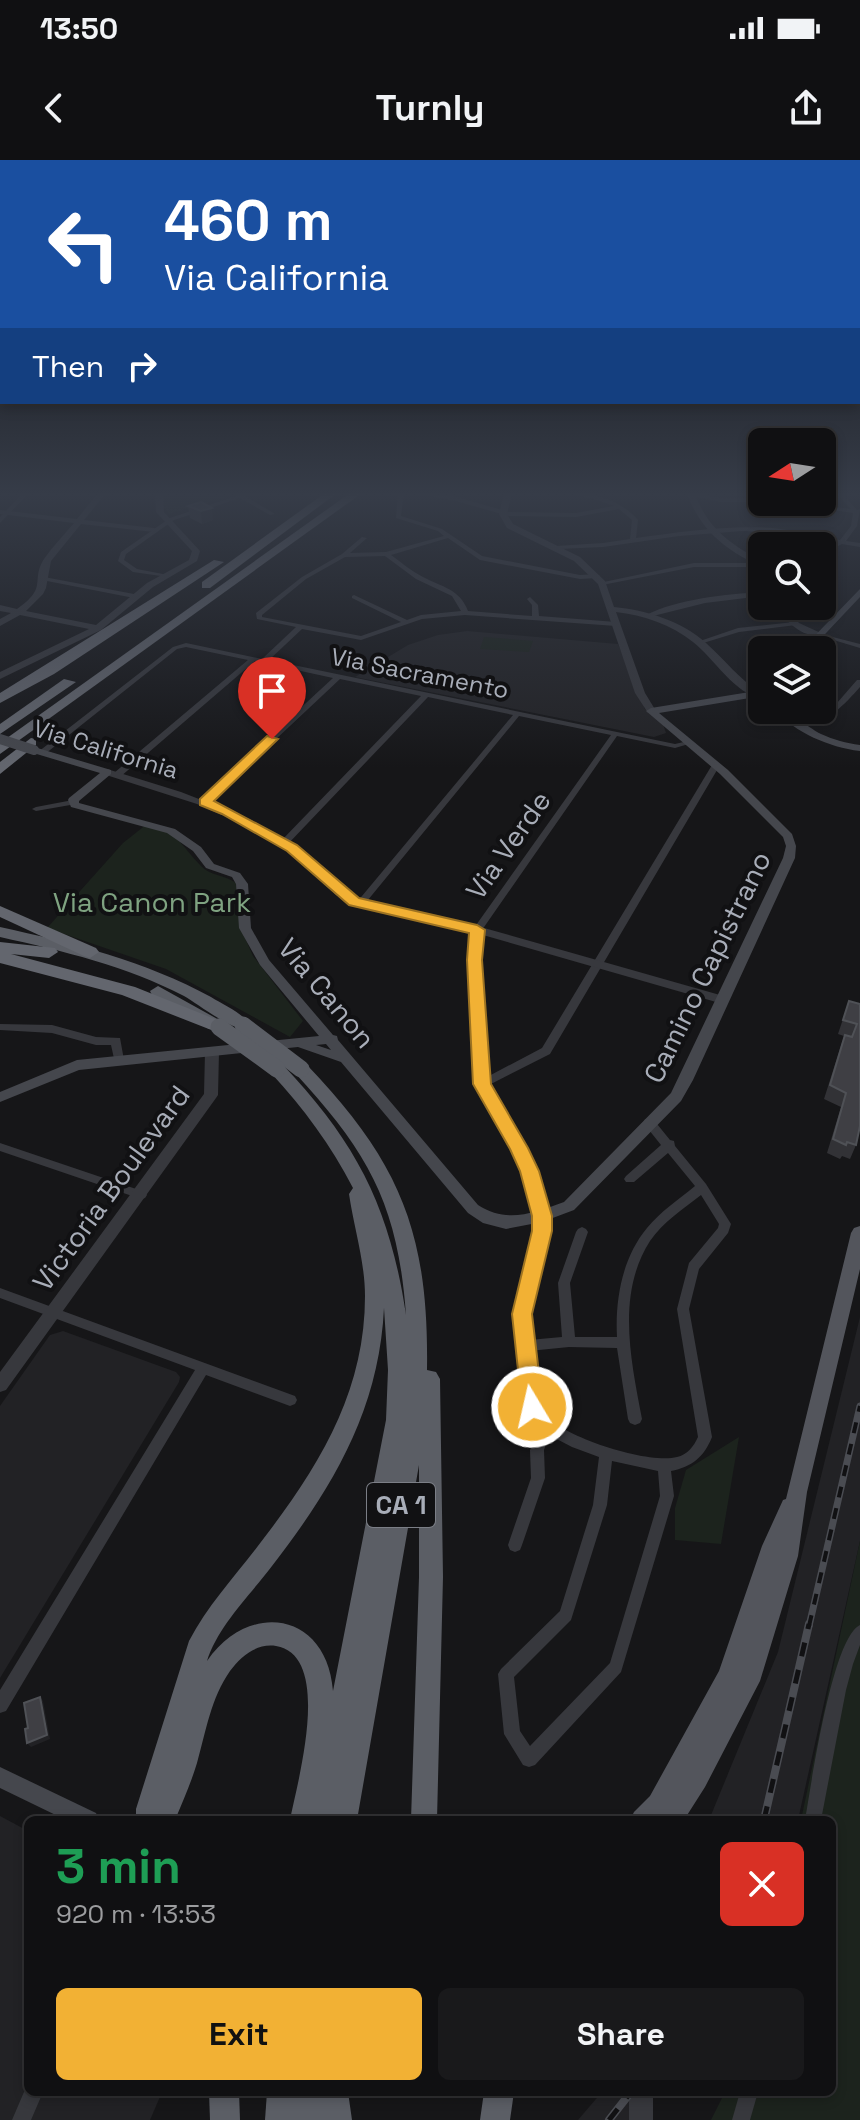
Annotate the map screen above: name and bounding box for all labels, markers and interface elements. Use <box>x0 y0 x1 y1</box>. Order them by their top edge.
text: 13:50 <box>40 9 118 48</box>
text: Turnly <box>376 85 484 131</box>
icon: back <box>32 86 76 130</box>
icon: share <box>784 86 828 130</box>
text: 460 m <box>164 185 333 256</box>
icon: left <box>32 192 136 296</box>
text: Via California <box>164 255 389 301</box>
icon: right <box>120 344 164 388</box>
text: Then <box>32 347 104 386</box>
north arrow <box>748 428 836 516</box>
map controls <box>748 428 836 724</box>
button: search <box>748 532 836 620</box>
button: layers <box>748 636 836 724</box>
street label: Via Sacramento <box>329 641 511 705</box>
pin <box>238 657 306 739</box>
icon: arrive <box>250 669 294 713</box>
street label: Via California <box>30 712 182 786</box>
street label: Via Verde <box>458 784 558 906</box>
street label: Camino Capistrano <box>635 845 779 1089</box>
park label: Via Canon Park <box>53 884 251 920</box>
street label: Via Canon <box>270 930 384 1056</box>
street label: Victoria Boulevard <box>24 1078 198 1298</box>
position arrow <box>490 1365 574 1449</box>
road number: CA 1 <box>367 1483 435 1527</box>
text: 3 min <box>56 1836 181 1897</box>
button: close <box>720 1842 804 1926</box>
text: 920 m · 13:53 <box>56 1897 216 1931</box>
button: Exit <box>56 1988 422 2080</box>
button: Share <box>438 1988 804 2080</box>

